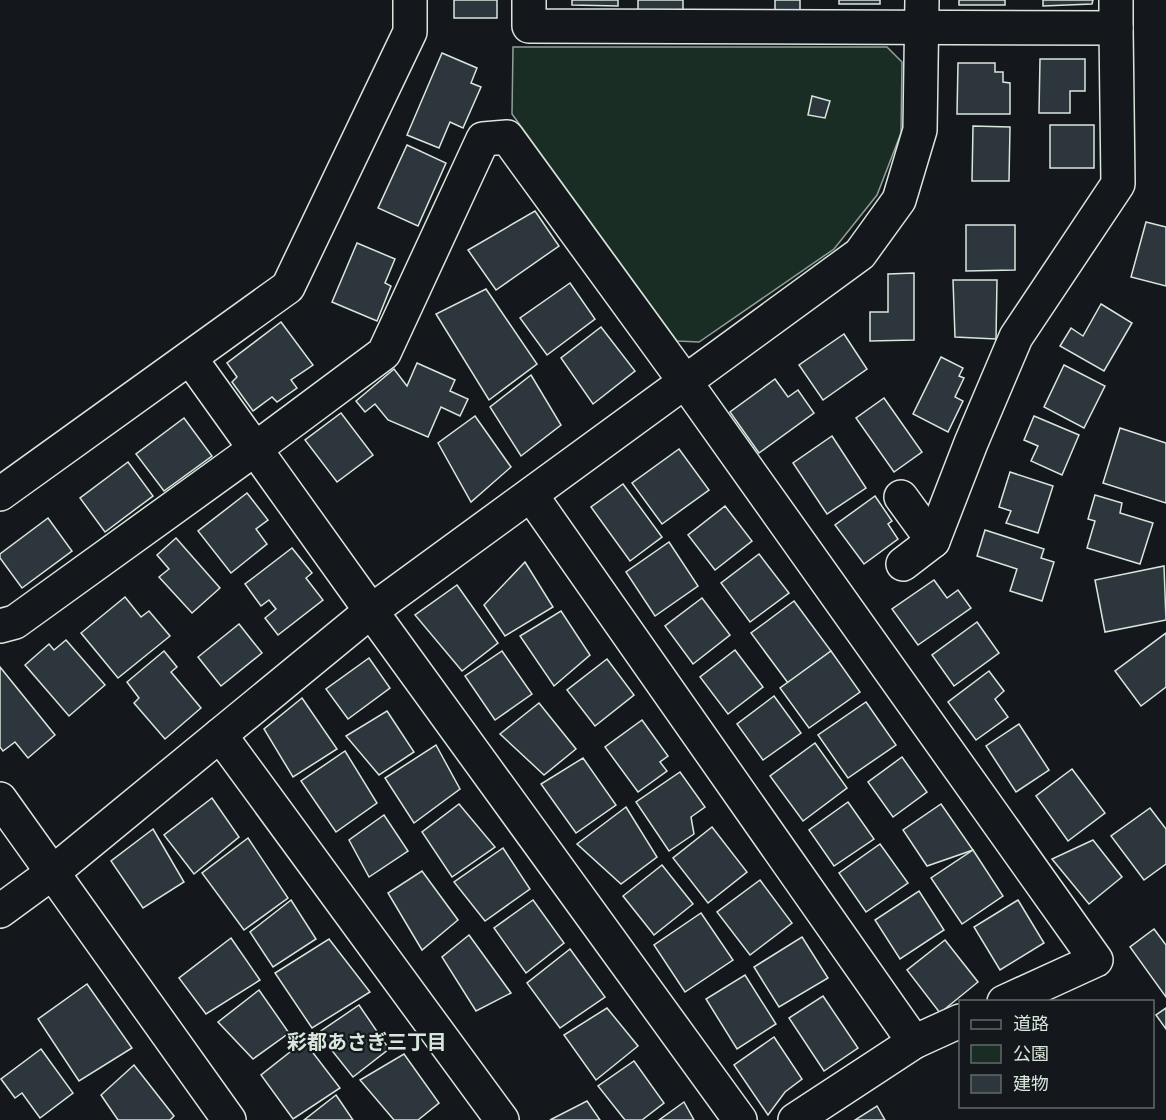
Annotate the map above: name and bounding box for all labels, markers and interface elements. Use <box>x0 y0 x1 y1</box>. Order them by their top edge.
legend <box>959 1000 1154 1108</box>
text: 道路 <box>1013 1013 1049 1035</box>
district label: 彩都あさぎ三丁目 <box>287 1031 447 1055</box>
text: 公園 <box>1013 1043 1049 1065</box>
text: 建物 <box>1013 1073 1049 1095</box>

